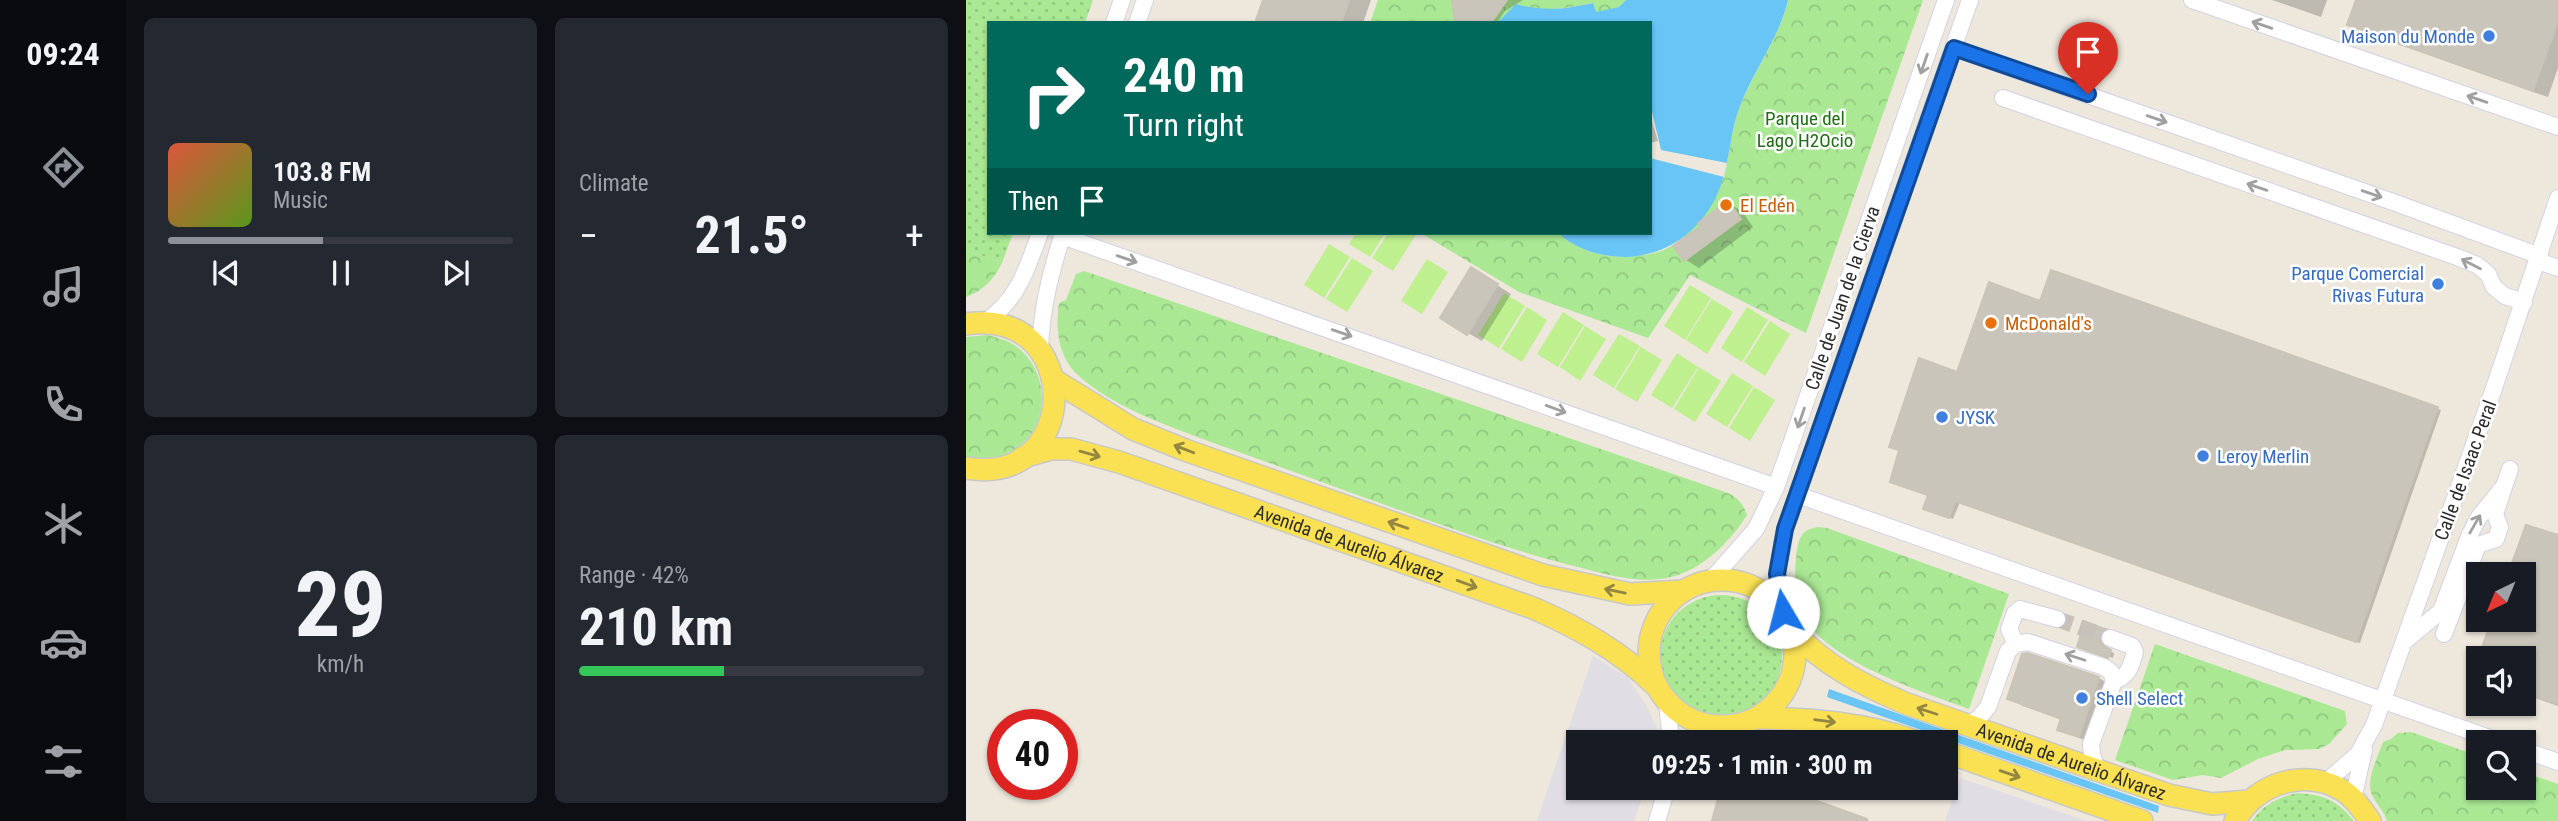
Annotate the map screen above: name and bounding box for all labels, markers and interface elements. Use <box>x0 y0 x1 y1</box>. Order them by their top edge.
one-way arrow <box>2251 18 2273 30</box>
pin <box>2058 22 2118 94</box>
place label: Maison du Monde <box>2341 25 2475 48</box>
marker: Maison du Monde <box>2481 28 2497 44</box>
icon: arrive <box>2069 33 2107 71</box>
text: 09:24 <box>26 35 100 73</box>
text: 240 m <box>1123 47 1245 104</box>
icon: right <box>1008 49 1099 140</box>
one-way arrow <box>1917 53 1929 75</box>
one-way arrow <box>2466 92 2488 104</box>
text: Turn right <box>1123 106 1244 144</box>
park label: Parque del Lago H2Ocio <box>1757 107 1853 152</box>
one-way arrow <box>2146 113 2168 126</box>
icon: directions <box>39 143 88 192</box>
text: 103.8 FM <box>273 157 371 187</box>
text: Climate <box>579 170 649 197</box>
one-way arrow <box>2247 180 2269 192</box>
icon: arrive <box>1073 182 1111 220</box>
text: Then <box>1008 186 1059 216</box>
text: Music <box>273 187 328 214</box>
one-way arrow <box>2360 189 2382 201</box>
place label: El Edén <box>1740 194 1795 217</box>
marker: El Edén <box>1718 197 1734 213</box>
street label: Calle de Juan de la Cierva <box>1800 203 1885 393</box>
text: 21.5° <box>694 205 809 266</box>
text: − <box>579 214 598 258</box>
text: + <box>905 214 924 258</box>
icon: previous <box>207 254 245 292</box>
icon: pause <box>322 254 360 292</box>
icon: next <box>437 254 475 292</box>
one-way arrow <box>1115 254 1137 266</box>
one-way arrow <box>2461 256 2482 270</box>
icon: music <box>39 262 88 311</box>
place label: Parque Comercial Rivas Futura <box>2291 262 2424 307</box>
marker: Parque Comercial Rivas Futura <box>2430 276 2446 292</box>
place label: McDonald's <box>2005 312 2092 335</box>
marker: McDonald's <box>1983 315 1999 331</box>
one-way arrow <box>1330 328 1352 340</box>
icon: phone <box>39 380 88 429</box>
street label: Calle de Isaac Peral <box>2429 397 2502 543</box>
one-way arrow <box>1545 403 1567 416</box>
place label: JYSK <box>1956 406 1996 429</box>
one-way arrow <box>1794 407 1806 429</box>
marker: JYSK <box>1934 409 1950 425</box>
one-way arrow <box>1173 442 1195 455</box>
place label: Leroy Merlin <box>2217 445 2309 468</box>
one-way arrow <box>1078 448 1100 461</box>
marker: Leroy Merlin <box>2195 448 2211 464</box>
icon: climate <box>39 499 88 548</box>
street label: Avenida de Aurelio Álvarez <box>1251 500 1447 588</box>
one-way arrow <box>2469 515 2483 535</box>
one-way arrow <box>1388 518 1410 530</box>
text: 29 <box>295 552 386 658</box>
text: Range · 42% <box>579 562 689 589</box>
north arrow <box>2466 562 2536 632</box>
map controls <box>2466 562 2536 800</box>
position arrow <box>1746 575 1820 649</box>
one-way arrow <box>1455 579 1477 592</box>
one-way arrow <box>1604 584 1627 598</box>
text: 210 km <box>579 597 733 658</box>
icon: car <box>39 618 88 667</box>
button: sound <box>2466 646 2536 716</box>
one-way arrow <box>2065 650 2087 663</box>
text: km/h <box>317 651 364 678</box>
place label: Shell Select <box>2096 687 2183 710</box>
marker: Shell Select <box>2074 690 2090 706</box>
one-way arrow <box>1916 704 1938 717</box>
speed limit sign: 40 <box>987 709 1078 800</box>
one-way arrow <box>1813 715 1836 728</box>
street label: Avenida de Aurelio Álvarez <box>1973 718 2169 805</box>
button: search <box>2466 730 2536 800</box>
icon: filters <box>39 737 88 786</box>
text: 09:25 · 1 min · 300 m <box>1652 750 1872 780</box>
one-way arrow <box>1999 769 2021 782</box>

